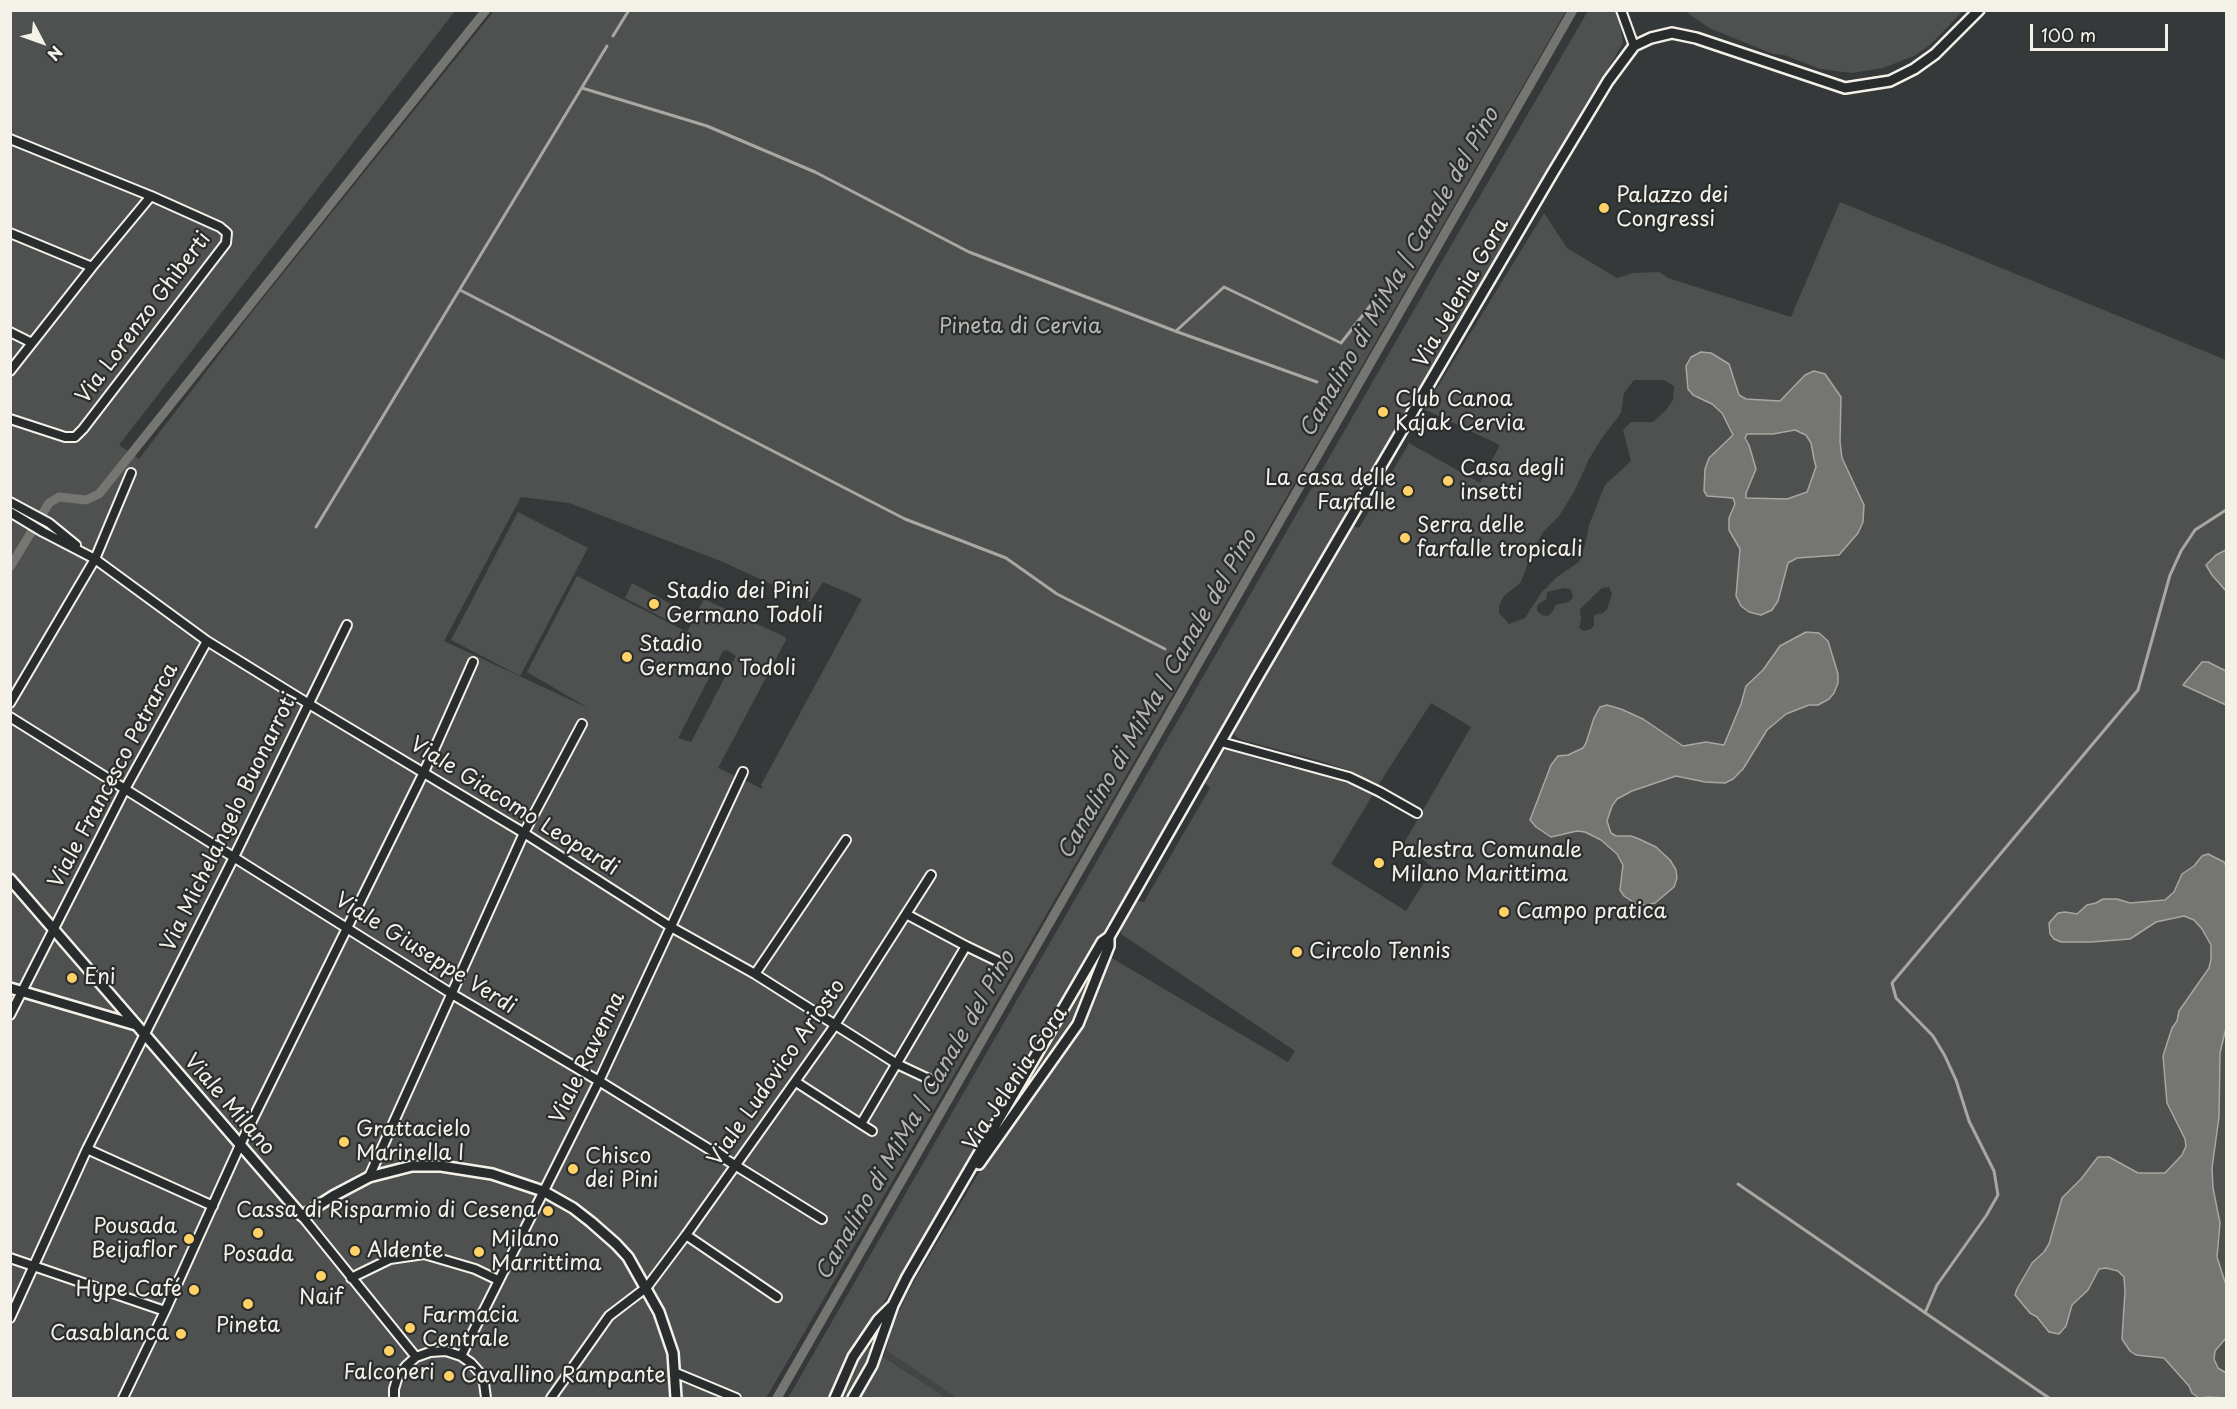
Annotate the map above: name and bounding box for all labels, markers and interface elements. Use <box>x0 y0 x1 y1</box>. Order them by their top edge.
north arrow <box>12 12 72 72</box>
scale bar <box>2033 12 2171 50</box>
text: 100 m <box>2041 21 2096 48</box>
text: N <box>42 41 69 66</box>
water label: Canalino di MiMa | Canale del Pino <box>1295 104 1505 442</box>
place label: Palazzo dei Congressi <box>1616 183 1728 233</box>
marker: Palazzo dei Congressi <box>1597 201 1611 215</box>
street label: Via Jelenia Gora <box>1409 214 1515 372</box>
street label: Via Lorenzo Ghiberti <box>71 227 217 409</box>
park label: Pineta di Cervia <box>939 314 1101 340</box>
place label: Club Canoa Kajak Cervia <box>1395 387 1525 437</box>
marker: Club Canoa Kajak Cervia <box>1376 405 1390 419</box>
place label: Casa degli insetti <box>1460 456 1565 506</box>
place label: La casa delle Farfalle <box>1265 466 1396 516</box>
marker: Casa degli insetti <box>1441 474 1455 488</box>
marker: La casa delle Farfalle <box>1401 484 1415 498</box>
place label: Serra delle farfalle tropicali <box>1417 513 1583 563</box>
water label: Canalino di MiMa | Canale del Pino <box>1053 526 1263 864</box>
marker: Serra delle farfalle tropicali <box>1398 531 1412 545</box>
place label: Stadio dei Pini Germano Todoli <box>666 579 823 629</box>
marker: Stadio dei Pini Germano Todoli <box>647 597 661 611</box>
place label: Stadio Germano Todoli <box>639 632 796 682</box>
marker: Stadio Germano Todoli <box>620 650 634 664</box>
street label: Viale Francesco Petrarca <box>44 659 184 893</box>
street label: Via Michelangelo Buonarroti <box>156 688 304 956</box>
street label: Viale Giacomo Leopardi <box>405 732 623 882</box>
place label: Palestra Comunale Milano Marittima <box>1391 838 1582 888</box>
marker: Palestra Comunale Milano Marittima <box>1372 856 1386 870</box>
street label: Viale Giuseppe Verdi <box>330 888 520 1020</box>
place label: Campo pratica <box>1516 899 1667 925</box>
marker: Campo pratica <box>1497 905 1511 919</box>
place label: Circolo Tennis <box>1309 939 1450 965</box>
marker: Circolo Tennis <box>1290 945 1304 959</box>
water label: Canalino di MiMa | Canale del Pino <box>811 947 1021 1285</box>
place label: Eni <box>84 965 116 991</box>
marker: Eni <box>65 971 79 985</box>
street label: Viale Ludovico Ariosto <box>703 975 851 1171</box>
street label: Viale Ravenna <box>545 988 631 1128</box>
street label: Via Jelenia Gora <box>959 1002 1073 1156</box>
street label: Viale Milano <box>178 1049 280 1161</box>
place label: Grattacielo Marinella I <box>356 1117 471 1167</box>
marker: Grattacielo Marinella I <box>337 1135 351 1149</box>
place label: Chisco dei Pini <box>585 1144 659 1194</box>
marker: Chisco dei Pini <box>566 1162 580 1176</box>
place label: Cassa di Risparmio di Cesena <box>236 1198 536 1224</box>
marker: Cassa di Risparmio di Cesena <box>541 1204 555 1218</box>
place label: Pousada Beijaflor <box>91 1214 177 1264</box>
marker: Posada <box>251 1226 265 1240</box>
place label: Milano Marrittima <box>491 1227 602 1277</box>
marker: Pousada Beijaflor <box>182 1232 196 1246</box>
place label: Aldente <box>367 1238 443 1264</box>
place label: Posada <box>222 1242 294 1268</box>
marker: Aldente <box>348 1244 362 1258</box>
marker: Milano Marrittima <box>472 1245 486 1259</box>
marker: Naif <box>314 1269 328 1283</box>
place label: Hype Café <box>76 1277 182 1303</box>
marker: Hype Café <box>187 1283 201 1297</box>
place label: Naif <box>299 1285 343 1311</box>
marker: Pineta <box>241 1297 255 1311</box>
place label: Farmacia Centrale <box>422 1303 519 1353</box>
place label: Pineta <box>216 1313 280 1339</box>
place label: Casablanca <box>50 1321 169 1347</box>
marker: Farmacia Centrale <box>403 1321 417 1335</box>
marker: Casablanca <box>174 1327 188 1341</box>
marker: Falconeri <box>382 1344 396 1358</box>
place label: Falconeri <box>343 1360 435 1386</box>
place label: Cavallino Rampante <box>461 1363 666 1389</box>
marker: Cavallino Rampante <box>442 1369 456 1383</box>

